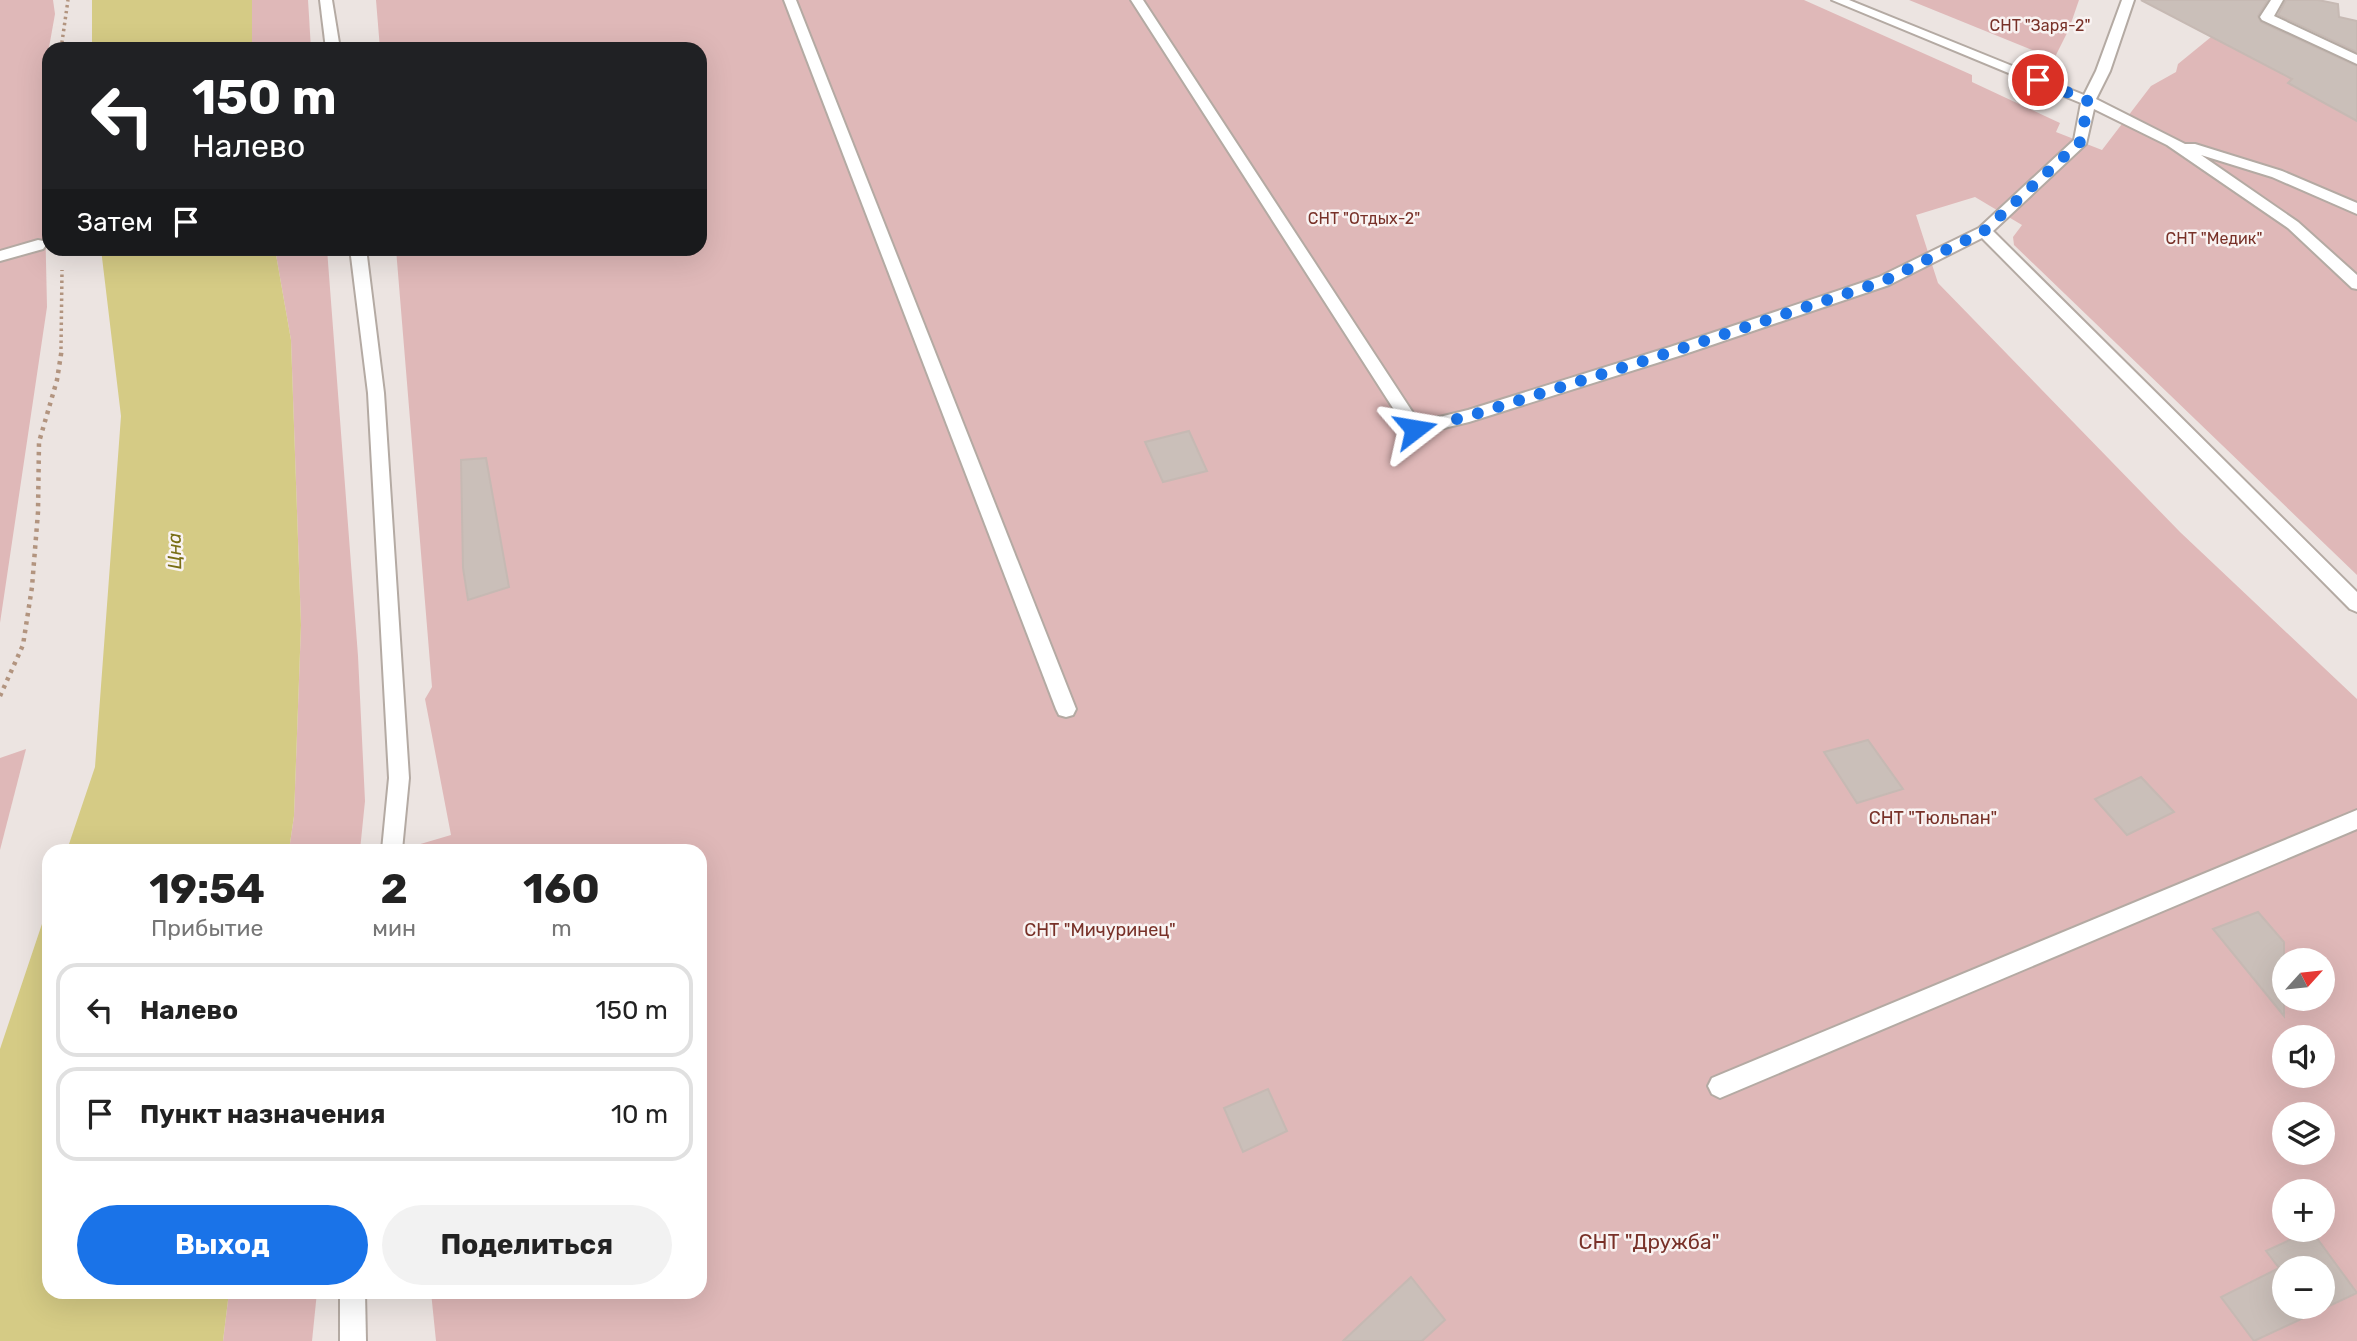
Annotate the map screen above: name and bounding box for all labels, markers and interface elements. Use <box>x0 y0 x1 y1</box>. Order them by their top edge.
park label: СНТ "Заря-2" <box>1990 16 2090 35</box>
pin <box>2008 50 2068 110</box>
icon: arrive <box>2019 61 2057 99</box>
text: 150 m <box>192 68 337 126</box>
icon: left <box>77 70 168 161</box>
text: Налево <box>192 127 305 165</box>
icon: arrive <box>167 203 205 241</box>
text: Затем <box>77 207 153 238</box>
park label: СНТ "Отдых-2" <box>1308 209 1420 228</box>
park label: СНТ "Медик" <box>2166 229 2262 248</box>
position arrow <box>1378 392 1452 466</box>
water label: Цна <box>163 532 186 570</box>
park label: СНТ "Тюльпан" <box>1869 807 1997 829</box>
text: 19:54 <box>149 864 265 914</box>
text: 2 <box>380 864 408 914</box>
text: 160 <box>523 864 600 914</box>
text: Прибытие <box>151 914 263 942</box>
text: мин <box>372 914 416 942</box>
text: m <box>551 914 572 942</box>
park label: СНТ "Мичуринец" <box>1024 919 1176 941</box>
north arrow <box>2272 948 2334 1012</box>
map controls <box>2272 948 2335 1319</box>
icon: left <box>81 991 119 1029</box>
text: Налево <box>140 995 238 1026</box>
text: 150 m <box>595 995 668 1026</box>
button: sound <box>2272 1025 2335 1088</box>
icon: arrive <box>81 1095 119 1133</box>
text: Пункт назначения <box>140 1099 385 1130</box>
text: 10 m <box>611 1099 668 1130</box>
button: layers <box>2272 1102 2335 1165</box>
button: + <box>2272 1179 2335 1242</box>
button: Выход <box>77 1205 368 1285</box>
button: Поделиться <box>382 1205 672 1285</box>
park label: СНТ "Дружба" <box>1578 1229 1720 1254</box>
button: − <box>2272 1256 2335 1319</box>

